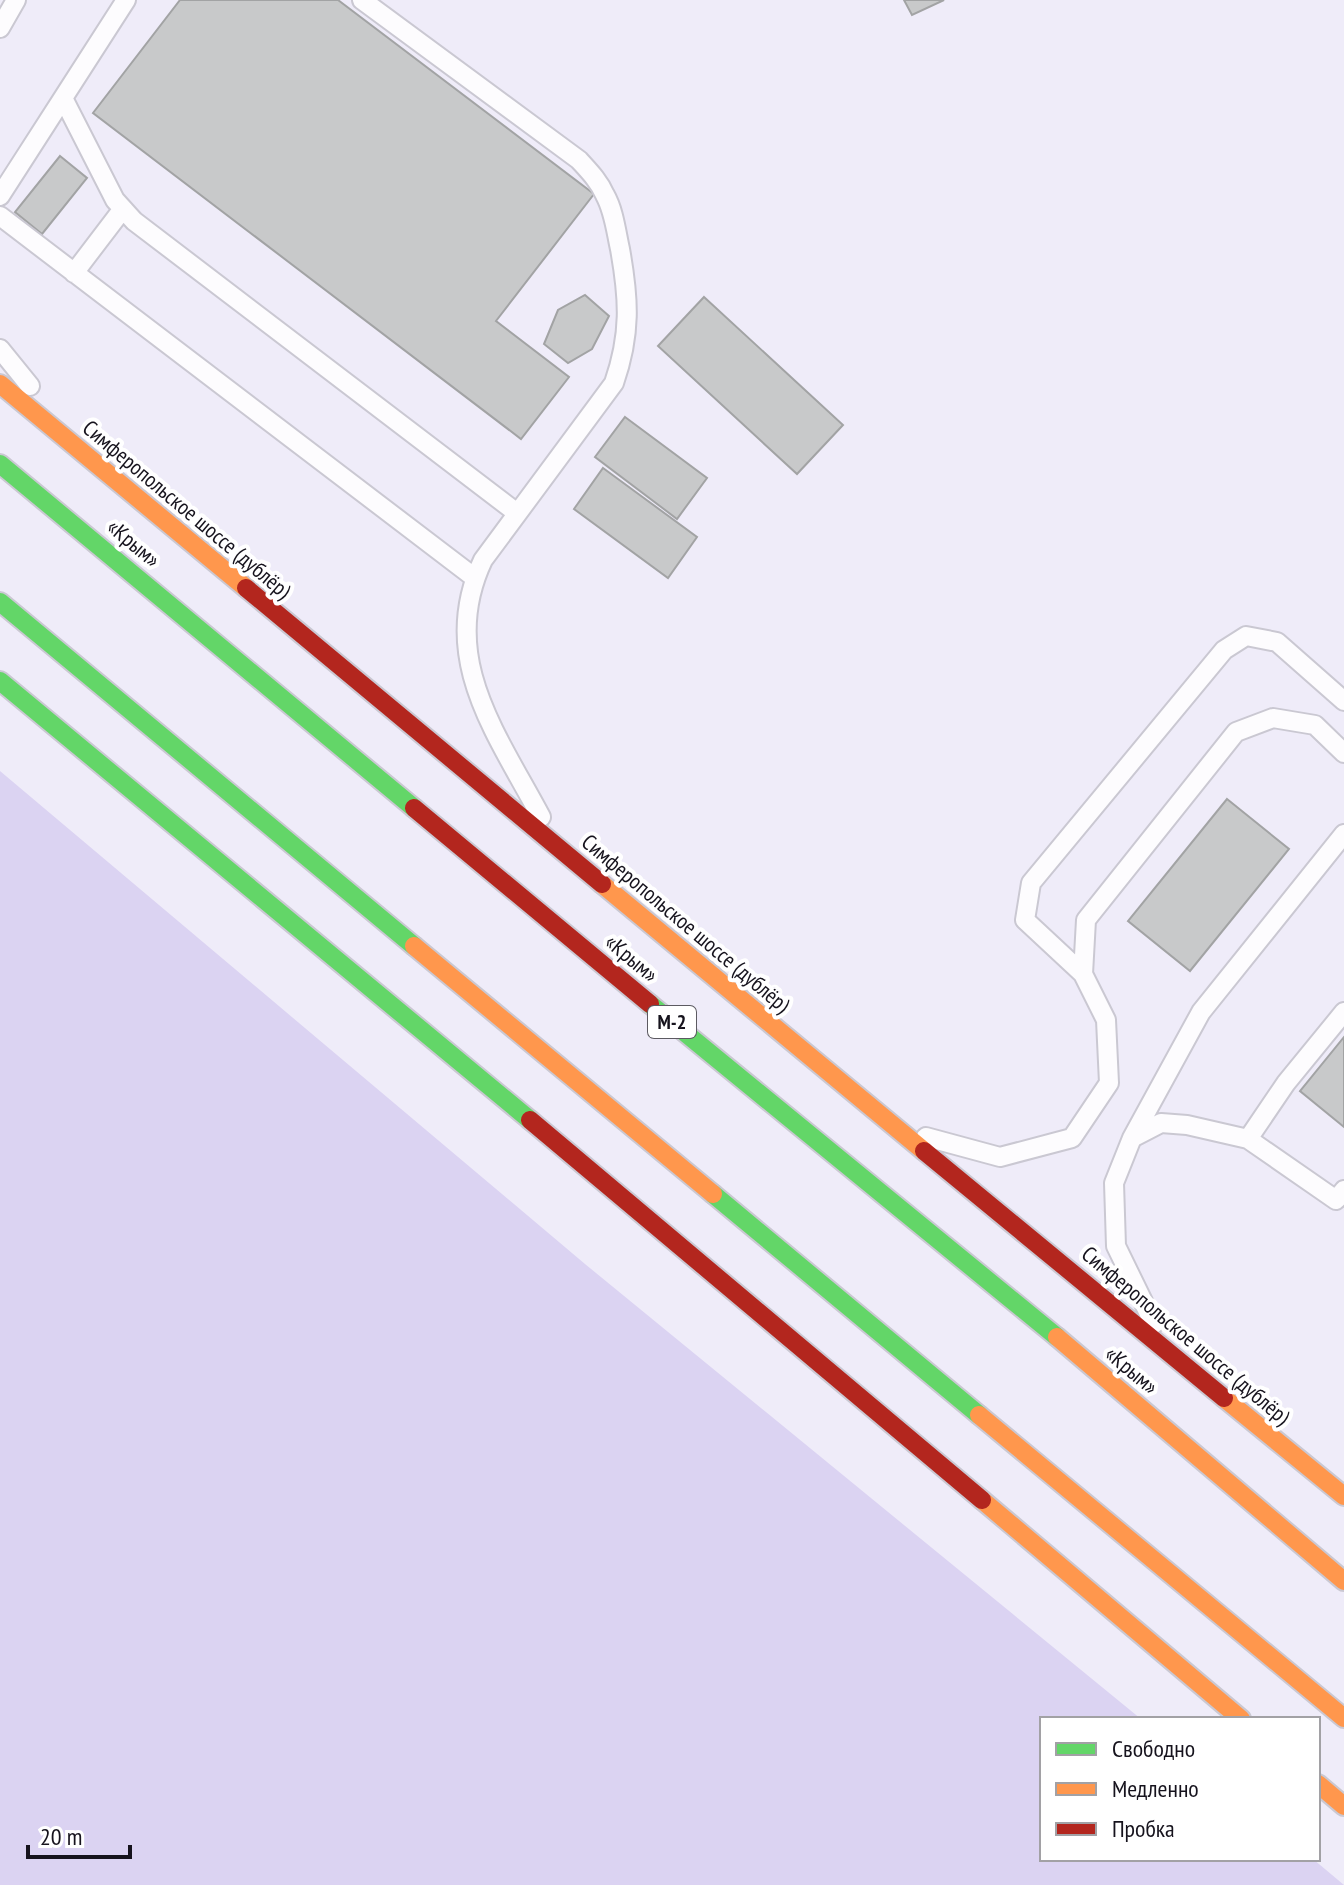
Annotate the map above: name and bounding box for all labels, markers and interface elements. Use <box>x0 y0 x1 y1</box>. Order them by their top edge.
street label: Симферопольское шоссе (дублёр) <box>77 414 298 605</box>
street label: «Крым» <box>102 513 166 573</box>
street label: Симферопольское шоссе (дублёр) <box>576 828 797 1019</box>
street label: «Крым» <box>600 928 664 988</box>
road number: М-2 <box>648 1006 696 1038</box>
street label: Симферопольское шоссе (дублёр) <box>1076 1240 1297 1431</box>
street label: «Крым» <box>1100 1340 1164 1400</box>
legend <box>1040 1717 1320 1861</box>
text: Свободно <box>1112 1733 1195 1764</box>
text: Медленно <box>1112 1773 1199 1804</box>
scale bar <box>28 1809 130 1859</box>
text: Пробка <box>1112 1813 1175 1844</box>
text: 20 m <box>40 1821 82 1852</box>

